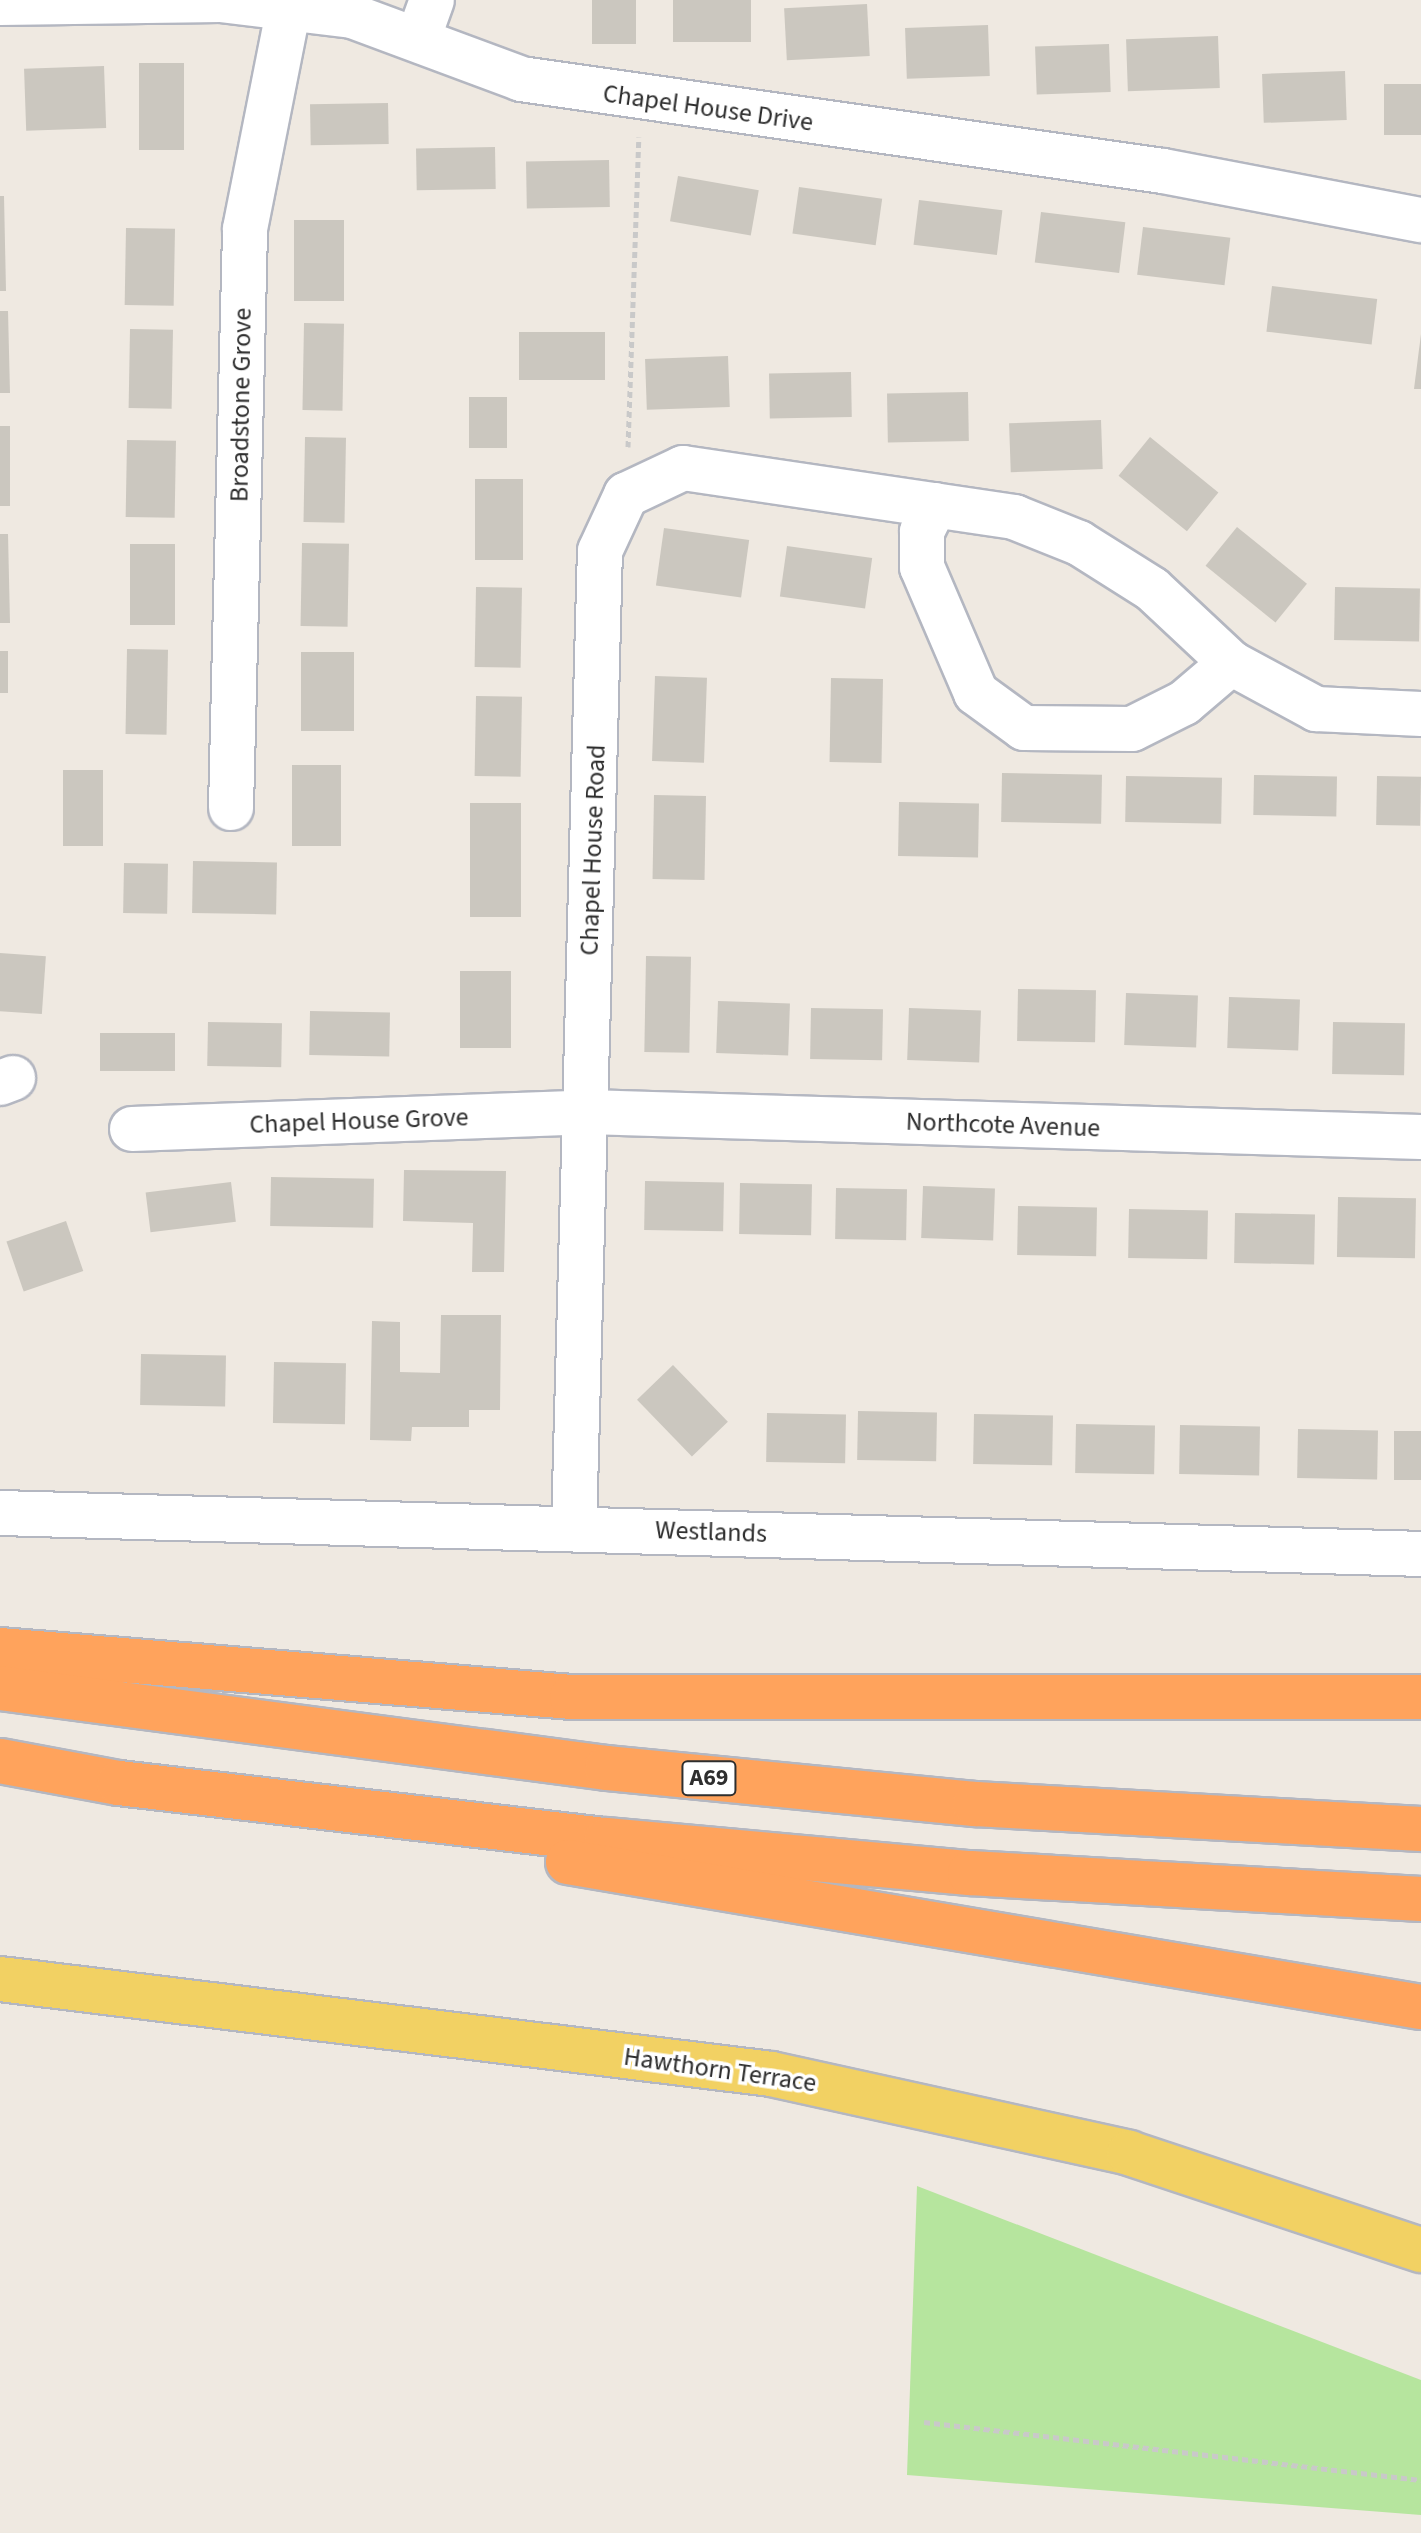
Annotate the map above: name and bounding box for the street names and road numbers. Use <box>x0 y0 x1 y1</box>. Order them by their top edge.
street label: Chapel House Drive <box>601 78 815 138</box>
street label: Broadstone Grove <box>224 308 258 502</box>
street label: Chapel House Road <box>574 744 612 956</box>
street label: Chapel House Grove <box>249 1102 469 1140</box>
street label: Northcote Avenue <box>905 1106 1101 1144</box>
street label: Westlands <box>655 1514 767 1550</box>
road number: A69 <box>681 1758 737 1798</box>
street label: Hawthorn Terrace <box>622 2041 818 2099</box>

